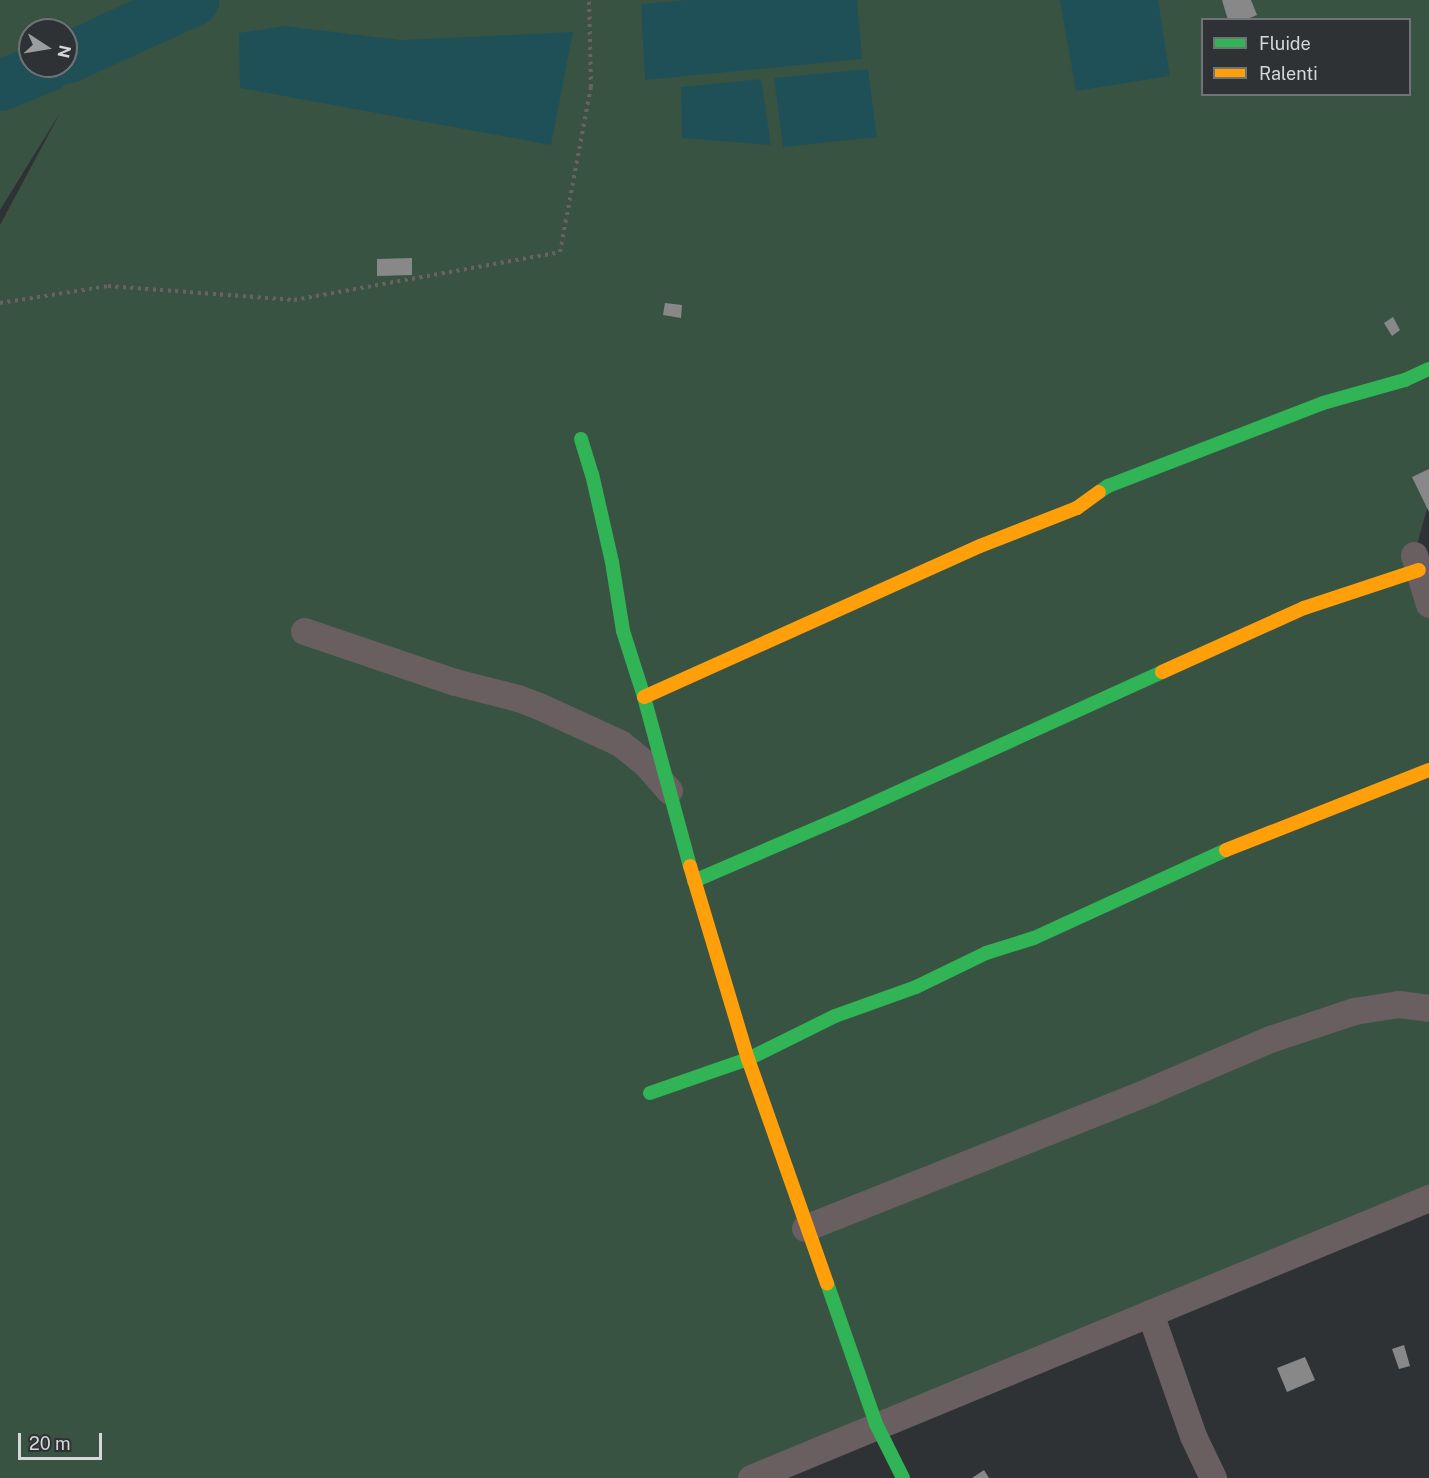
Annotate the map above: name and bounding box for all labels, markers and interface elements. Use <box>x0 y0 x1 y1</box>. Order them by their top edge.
north arrow <box>18 18 78 78</box>
legend <box>1201 18 1411 96</box>
text: Fluide <box>1259 33 1311 54</box>
text: N <box>54 43 75 60</box>
text: Ralenti <box>1259 63 1318 84</box>
scale bar <box>21 1421 105 1459</box>
text: 20 m <box>29 1433 71 1454</box>

